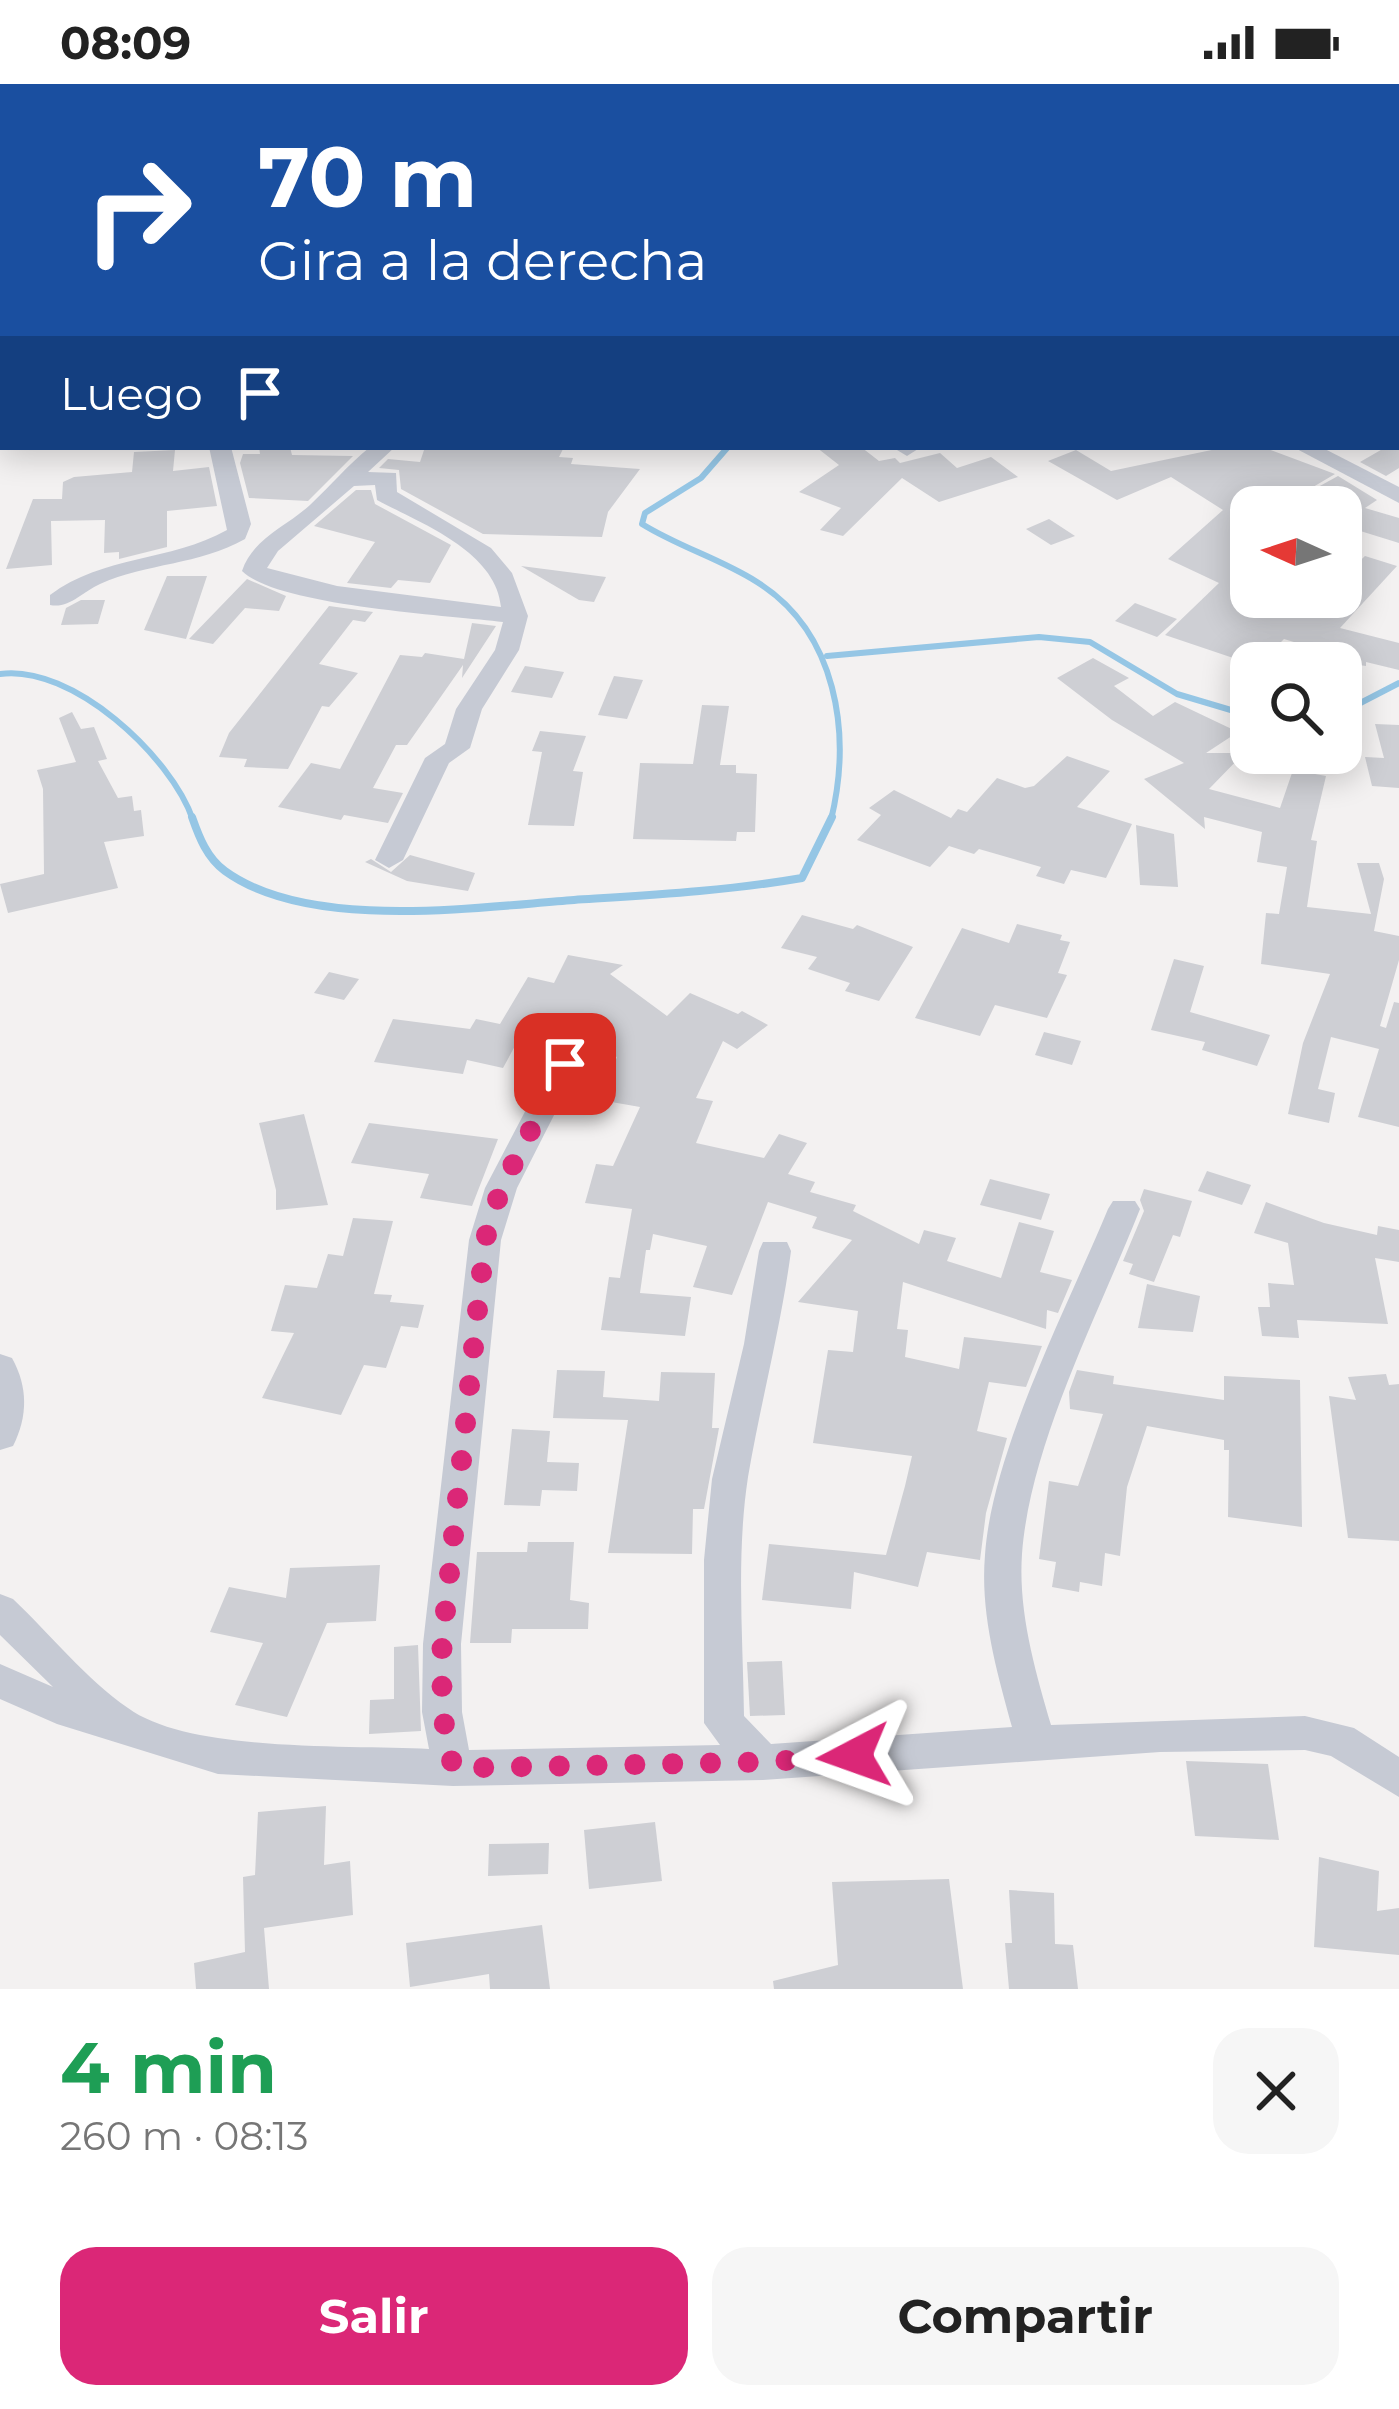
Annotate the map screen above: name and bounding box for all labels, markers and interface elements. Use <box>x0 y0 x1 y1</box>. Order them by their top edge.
text: 08:09 <box>60 15 191 70</box>
text: 70 m <box>258 126 477 228</box>
icon: right <box>60 132 216 288</box>
text: Gira a la derecha <box>258 228 707 294</box>
icon: arrive <box>227 360 293 426</box>
text: Luego <box>60 366 203 421</box>
north arrow <box>1230 486 1362 618</box>
map controls <box>1230 486 1362 774</box>
button: search <box>1230 642 1362 774</box>
pin <box>514 1013 616 1115</box>
icon: arrive <box>532 1031 598 1097</box>
position arrow <box>791 1693 917 1819</box>
text: 4 min <box>60 2023 277 2111</box>
button: close <box>1213 2028 1339 2154</box>
text: 260 m · 08:13 <box>60 2112 309 2160</box>
button: Salir <box>60 2247 688 2385</box>
button: Compartir <box>712 2247 1339 2385</box>

